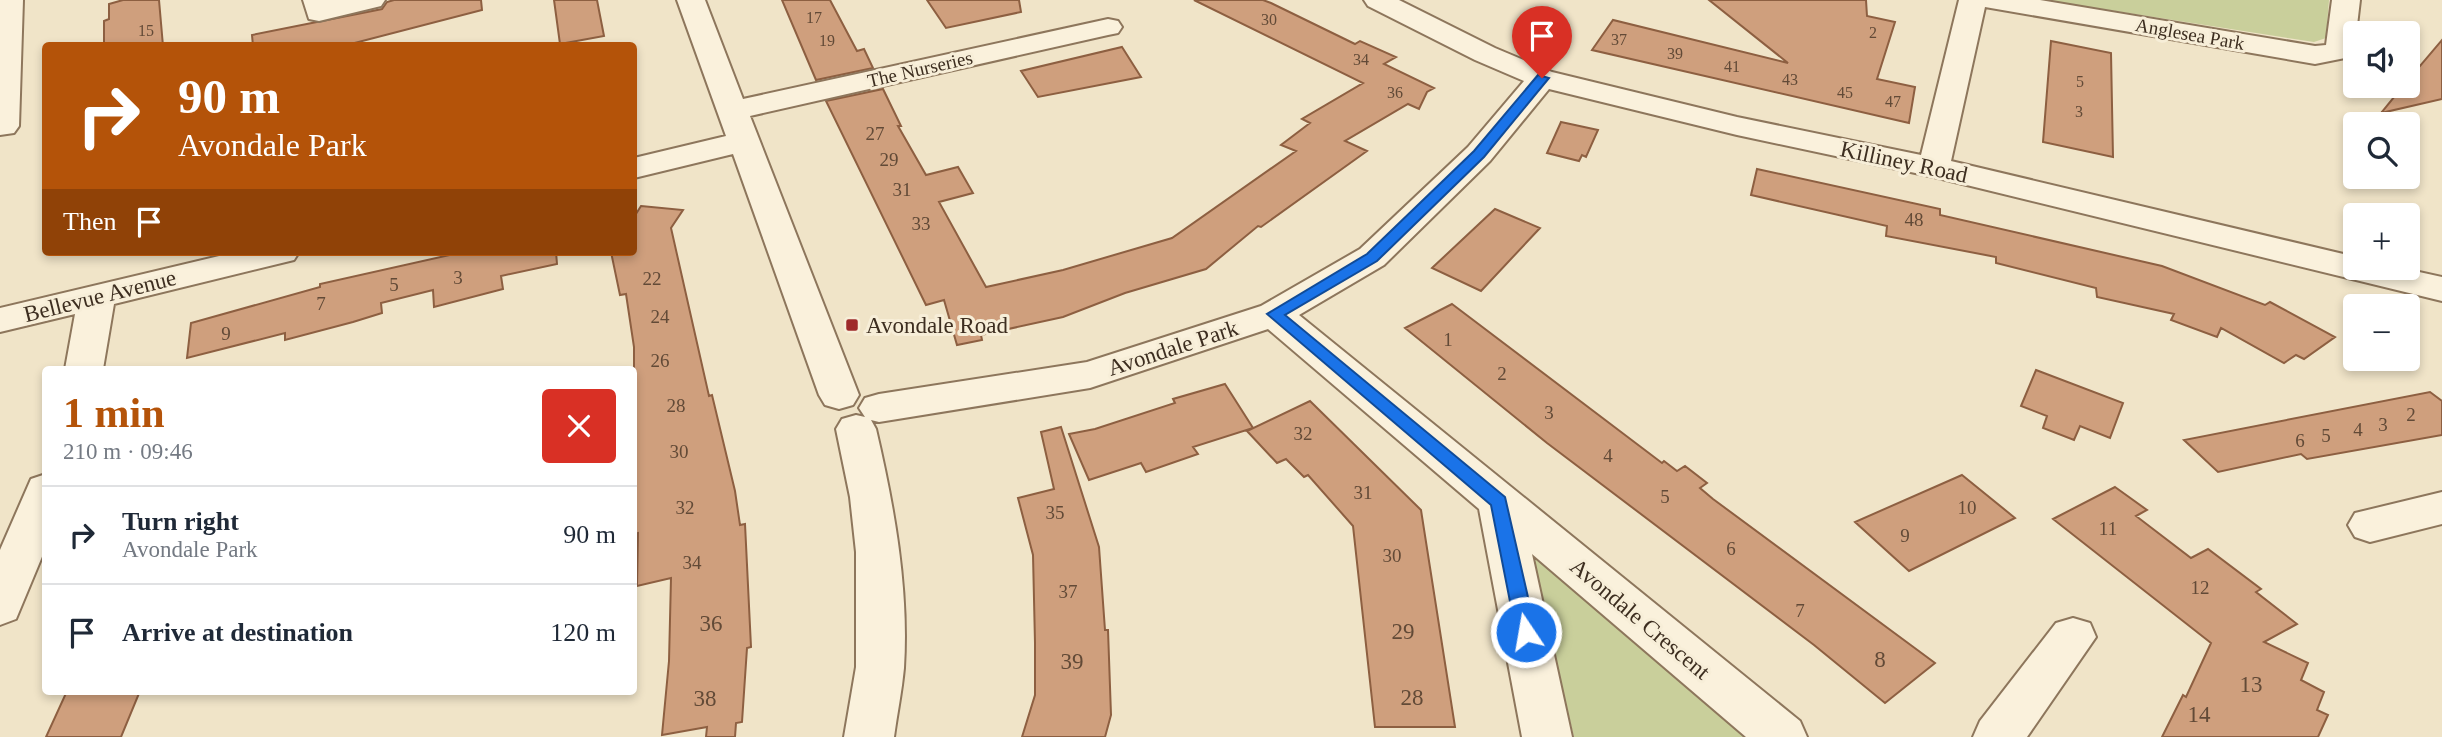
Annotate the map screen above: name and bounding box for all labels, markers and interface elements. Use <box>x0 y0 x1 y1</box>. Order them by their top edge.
pin <box>1512 6 1572 78</box>
house number: 17 <box>806 9 822 26</box>
house number: 30 <box>1261 11 1277 28</box>
street label: Anglesea Park <box>2134 14 2247 54</box>
icon: arrive <box>1523 17 1561 55</box>
map controls <box>2343 21 2420 371</box>
button: sound <box>2343 21 2420 98</box>
house number: 15 <box>138 22 154 39</box>
house number: 2 <box>1869 24 1877 41</box>
house number: 37 <box>1611 31 1627 48</box>
house number: 19 <box>819 32 835 49</box>
house number: 39 <box>1667 45 1683 62</box>
street label: The Nurseries <box>865 47 975 91</box>
house number: 34 <box>1353 51 1369 68</box>
house number: 41 <box>1724 58 1740 75</box>
text: 90 m <box>178 69 280 124</box>
icon: right <box>63 70 154 161</box>
house number: 43 <box>1782 71 1798 88</box>
house number: 5 <box>2076 73 2084 90</box>
house number: 36 <box>1387 84 1403 101</box>
house number: 45 <box>1837 84 1853 101</box>
house number: 47 <box>1885 93 1901 110</box>
house number: 3 <box>2075 103 2083 120</box>
button: search <box>2343 112 2420 189</box>
house number: 27 <box>866 123 885 144</box>
text: Avondale Park <box>178 127 367 163</box>
street label: Killiney Road <box>1838 136 1971 188</box>
house number: 29 <box>880 149 899 170</box>
house number: 31 <box>893 179 912 200</box>
icon: arrive <box>130 203 168 241</box>
button: + <box>2343 203 2420 280</box>
text: Then <box>63 207 116 236</box>
house number: 48 <box>1905 209 1924 230</box>
house number: 33 <box>912 213 931 234</box>
street label: Bellevue Avenue <box>21 265 179 327</box>
house number: 3 <box>453 267 463 288</box>
house number: 22 <box>643 268 662 289</box>
house number: 5 <box>389 274 399 295</box>
house number: 7 <box>316 293 326 314</box>
button: − <box>2343 294 2420 371</box>
house number: 24 <box>651 306 670 327</box>
place label: Avondale Road <box>866 313 1009 338</box>
street label: Avondale Park <box>1105 315 1242 381</box>
marker: Avondale Road <box>844 317 860 333</box>
house number: 9 <box>221 323 231 344</box>
house number: 1 <box>1443 329 1453 350</box>
house number: 26 <box>651 350 670 371</box>
house number: 2 <box>1497 363 1507 384</box>
button: close <box>542 389 616 463</box>
text: 1 min <box>63 390 165 436</box>
house number: 28 <box>667 395 686 416</box>
house number: 3 <box>1544 402 1554 423</box>
house number: 2 <box>2406 404 2416 425</box>
house number: 3 <box>2378 414 2388 435</box>
house number: 4 <box>2353 419 2363 440</box>
house number: 32 <box>1294 423 1313 444</box>
house number: 5 <box>2321 425 2331 446</box>
house number: 6 <box>2295 430 2305 451</box>
text: 210 m · 09:46 <box>63 439 193 464</box>
house number: 30 <box>670 441 689 462</box>
house number: 4 <box>1603 445 1613 466</box>
house number: 31 <box>1354 482 1373 503</box>
house number: 5 <box>1660 486 1670 507</box>
house number: 32 <box>676 497 695 518</box>
house number: 10 <box>1958 497 1977 518</box>
house number: 35 <box>1046 502 1065 523</box>
text: Turn right <box>122 507 239 536</box>
icon: right <box>63 516 101 554</box>
house number: 11 <box>2099 518 2117 539</box>
text: 90 m <box>563 520 616 549</box>
house number: 9 <box>1900 525 1910 546</box>
text: Avondale Park <box>122 537 258 562</box>
house number: 6 <box>1726 538 1736 559</box>
house number: 30 <box>1383 545 1402 566</box>
house number: 34 <box>683 552 702 573</box>
street label: Avondale Crescent <box>1565 554 1715 685</box>
house number: 12 <box>2191 577 2210 598</box>
house number: 37 <box>1059 581 1078 602</box>
position arrow <box>1489 595 1563 669</box>
house number: 7 <box>1795 600 1805 621</box>
house number: 36 <box>700 611 723 636</box>
icon: arrive <box>63 614 101 652</box>
text: Arrive at destination <box>122 618 353 647</box>
text: 120 m <box>550 618 616 647</box>
house number: 29 <box>1392 619 1415 644</box>
house number: 8 <box>1874 647 1886 672</box>
house number: 39 <box>1061 649 1084 674</box>
house number: 13 <box>2240 672 2263 697</box>
house number: 28 <box>1401 685 1424 710</box>
house number: 38 <box>694 686 717 711</box>
house number: 14 <box>2188 702 2211 727</box>

